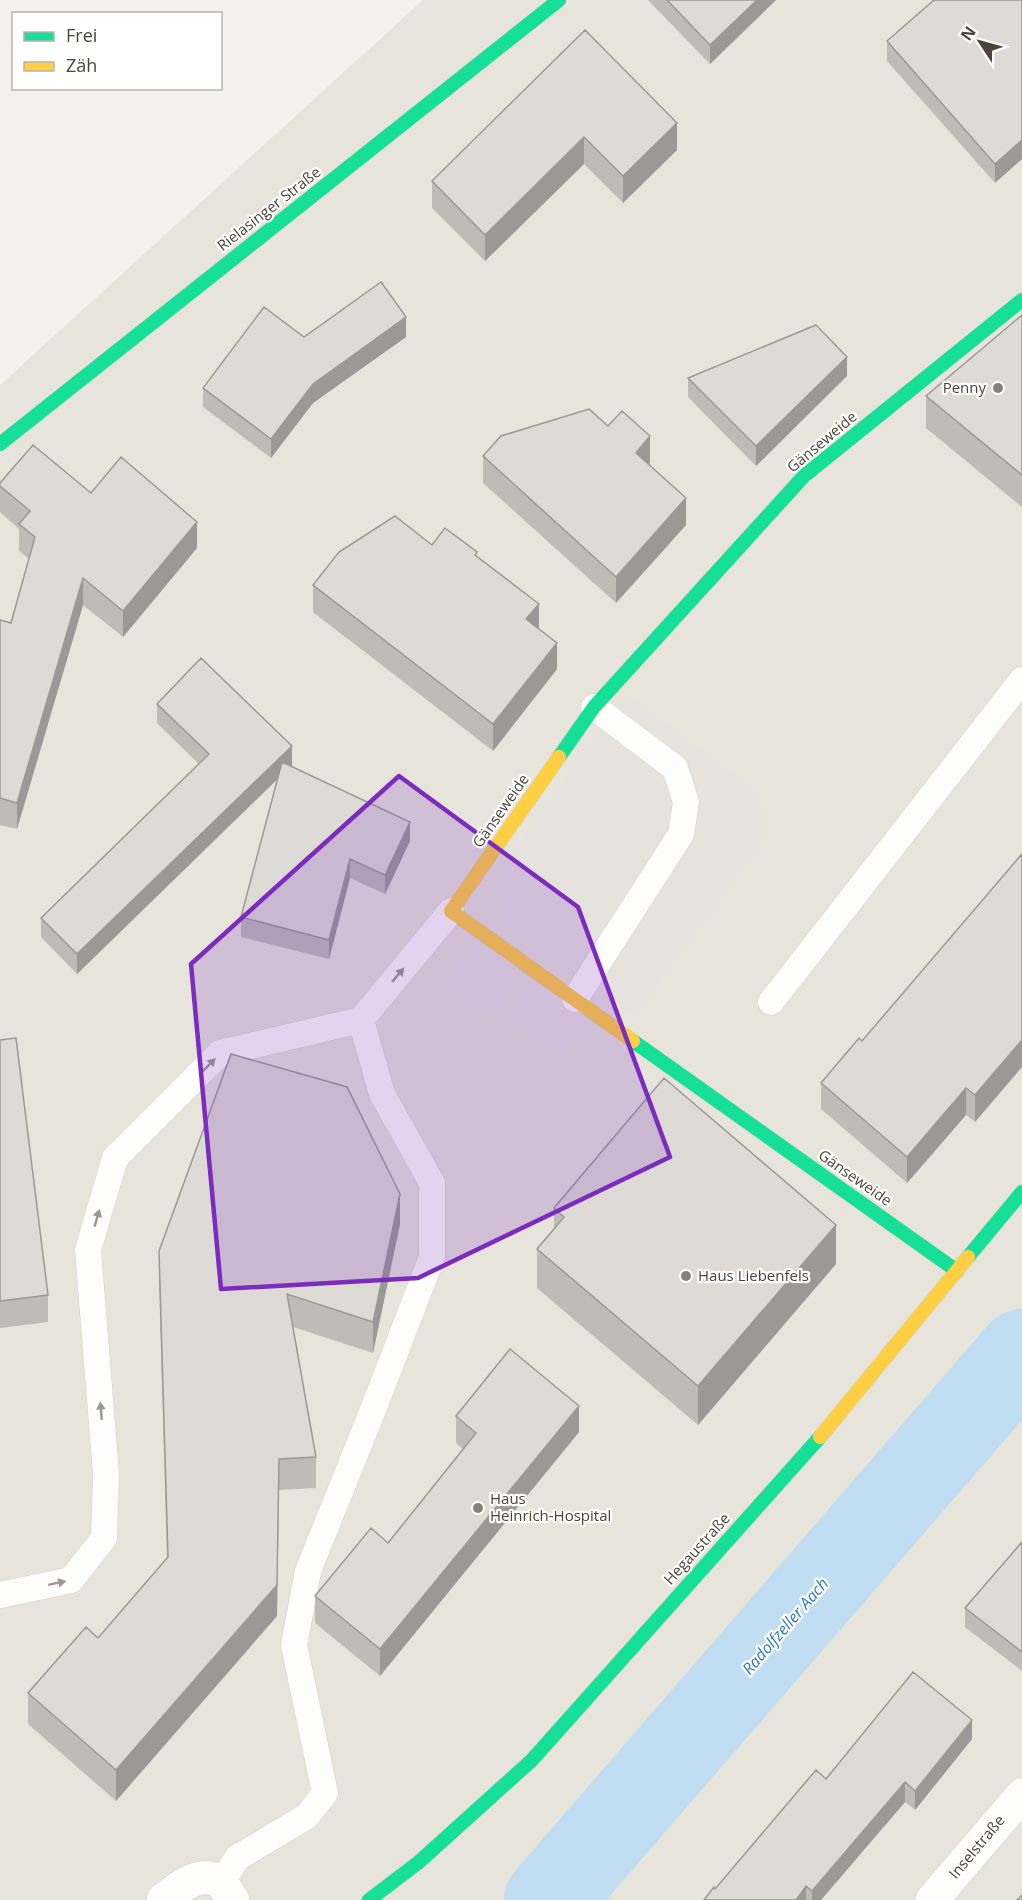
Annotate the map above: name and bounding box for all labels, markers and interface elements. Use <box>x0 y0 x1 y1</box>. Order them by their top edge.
legend <box>12 12 222 90</box>
north arrow <box>950 12 1010 72</box>
text: N <box>955 21 981 45</box>
text: Frei <box>66 23 97 47</box>
text: Zäh <box>66 53 97 77</box>
street label: Rielasinger Straße <box>213 162 324 255</box>
place label: Penny <box>943 377 986 397</box>
marker: Penny <box>991 381 1005 395</box>
street label: Gänseweide <box>782 406 861 476</box>
street label: Gänseweide <box>467 770 533 851</box>
one-way arrow <box>391 968 404 983</box>
one-way arrow <box>201 1058 215 1072</box>
street label: Gänseweide <box>815 1144 896 1210</box>
one-way arrow <box>93 1209 102 1227</box>
place label: Haus Liebenfels <box>698 1265 809 1285</box>
marker: Haus Liebenfels <box>679 1269 693 1283</box>
one-way arrow <box>96 1401 106 1420</box>
place label: Haus Heinrich-Hospital <box>490 1488 611 1525</box>
marker: Haus Heinrich-Hospital <box>471 1501 485 1515</box>
street label: Hegaustraße <box>659 1508 734 1588</box>
water label: Radolfzeller Aach <box>737 1573 833 1679</box>
one-way arrow <box>48 1578 67 1587</box>
street label: Inselstraße <box>944 1810 1009 1882</box>

